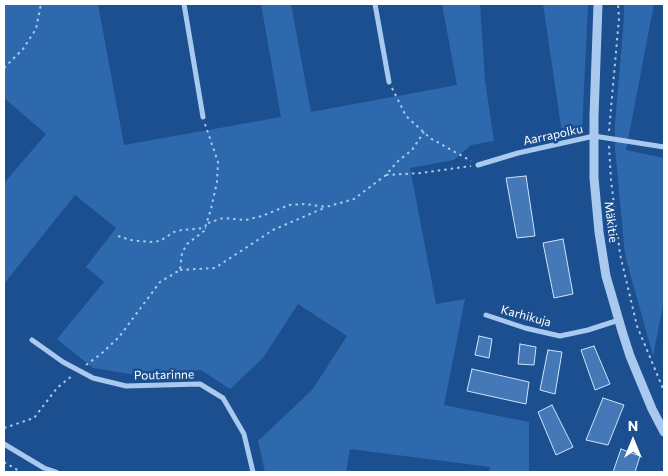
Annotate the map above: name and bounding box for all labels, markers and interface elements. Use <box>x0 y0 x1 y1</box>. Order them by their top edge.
street label: Aarrapolku <box>522 122 584 148</box>
street label: Mäkitie <box>601 201 621 243</box>
street label: Karhikuja <box>499 302 553 330</box>
street label: Poutarinne <box>134 367 194 383</box>
north arrow <box>608 416 658 466</box>
text: N <box>628 417 638 434</box>

